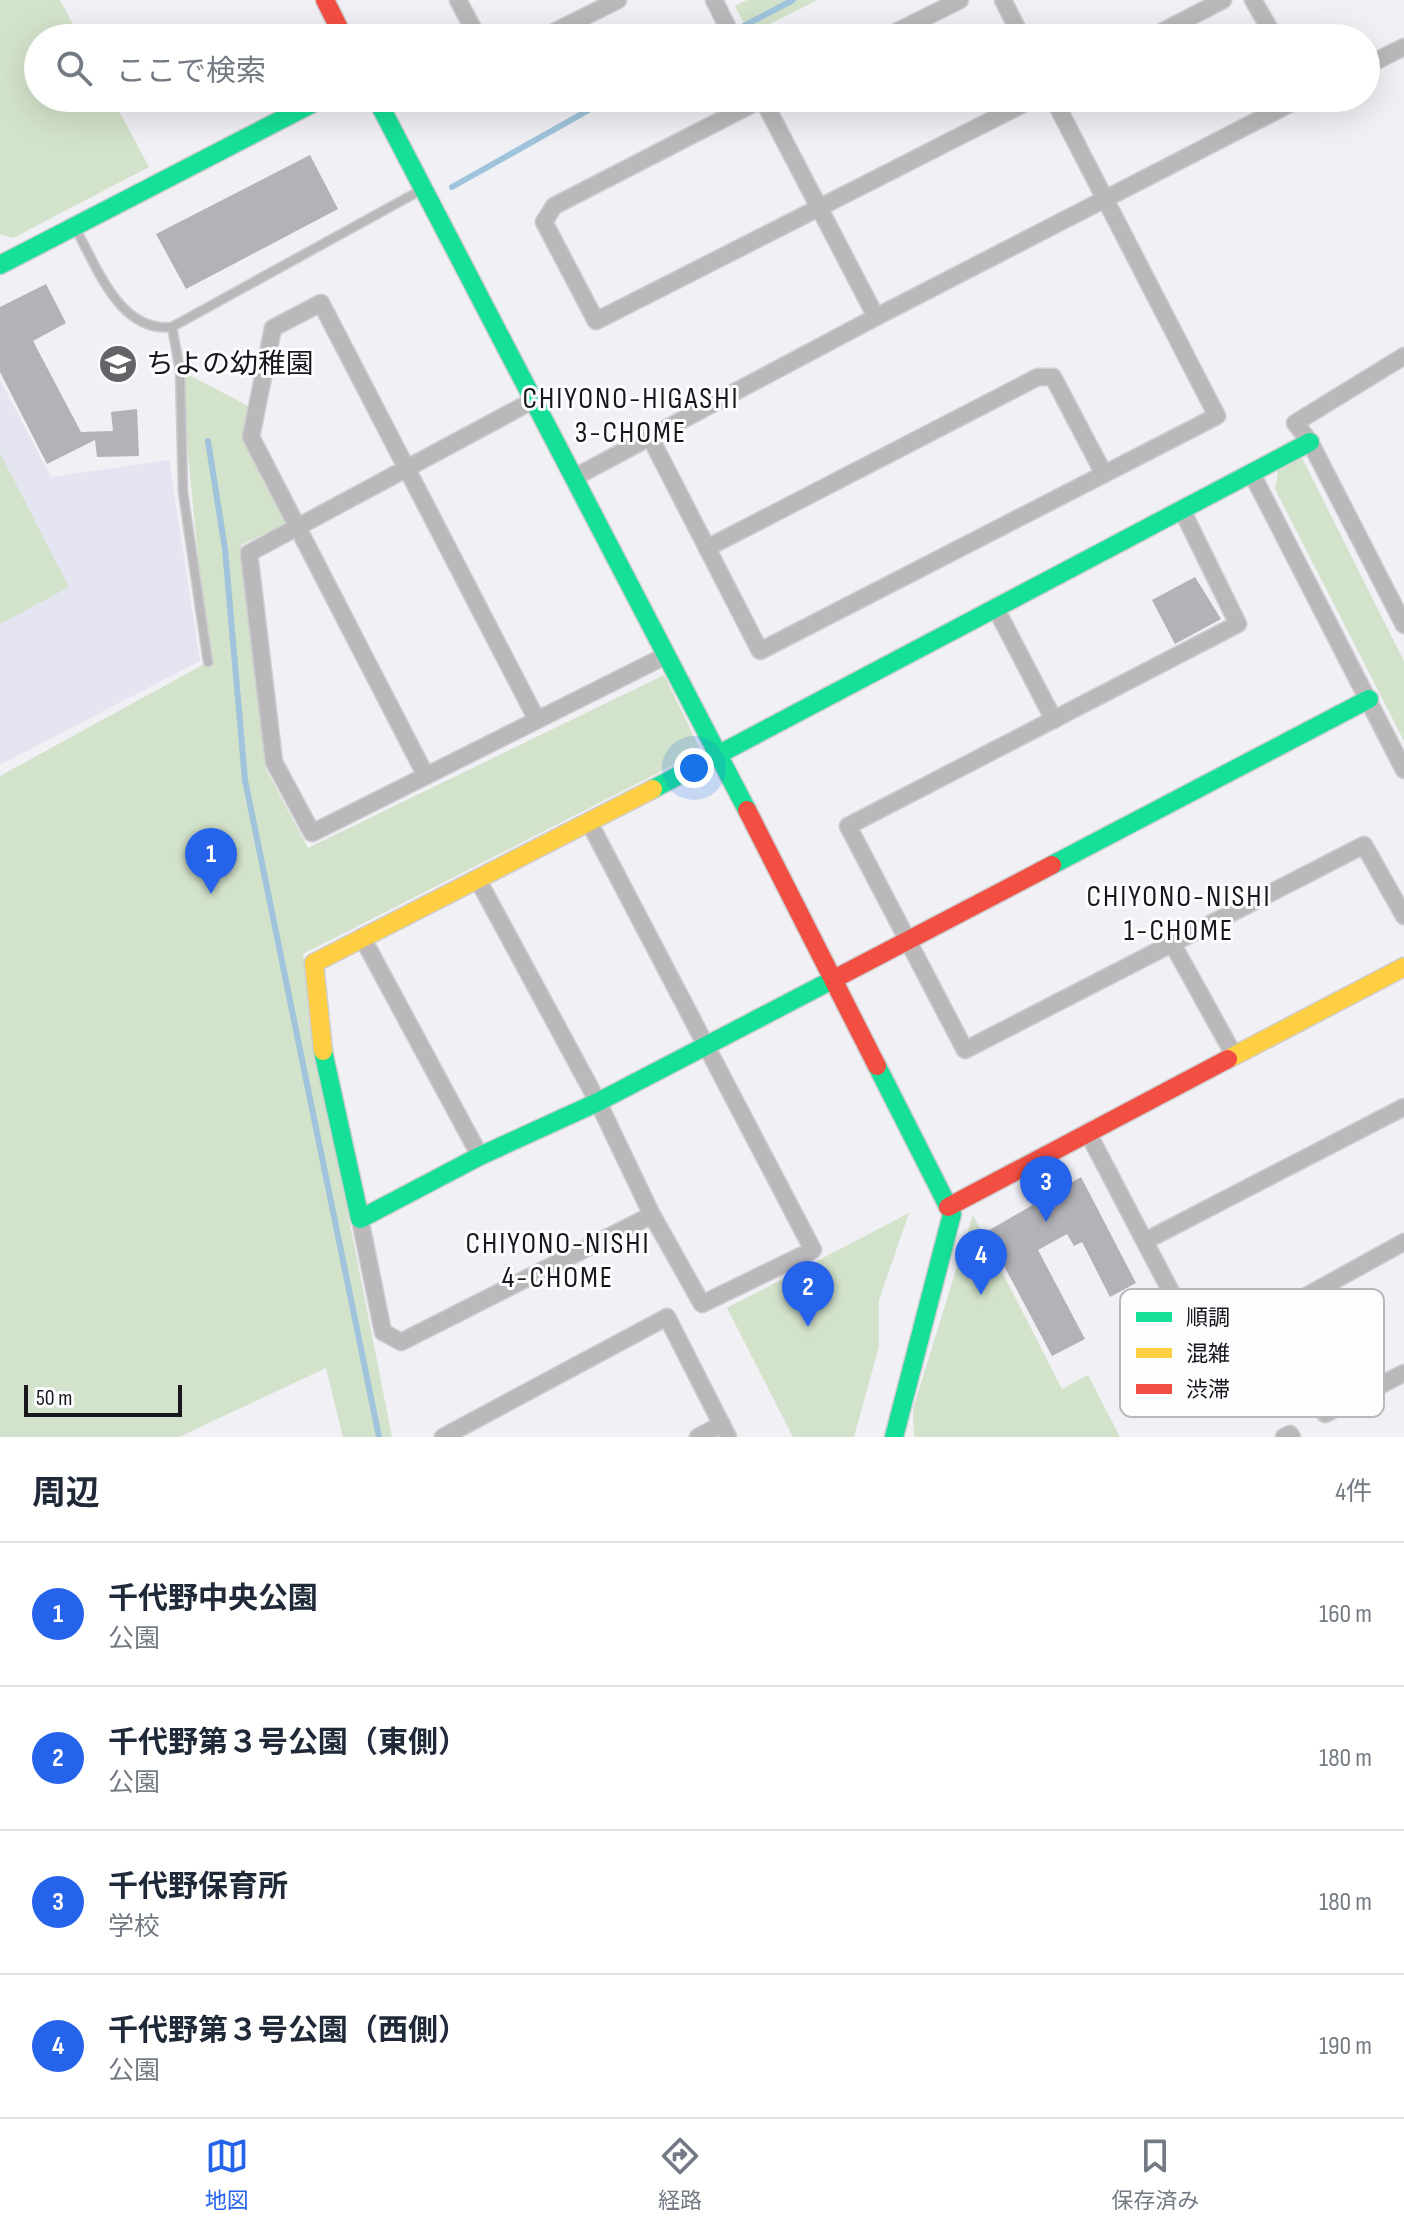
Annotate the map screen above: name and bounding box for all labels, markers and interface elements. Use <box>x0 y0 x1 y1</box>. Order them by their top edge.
search box <box>24 24 1380 112</box>
icon: search <box>52 46 96 90</box>
text: ここで検索 <box>116 54 266 90</box>
school or university icon: ちよの幼稚園 <box>97 343 139 385</box>
place label: ちよの幼稚園 <box>146 348 314 381</box>
district label: CHIYONO-HIGASHI 3-CHOME <box>522 381 740 451</box>
your location <box>674 748 714 788</box>
pin: 1 <box>185 828 237 894</box>
district label: CHIYONO-NISHI 1-CHOME <box>1086 879 1272 949</box>
pin: 3 <box>1020 1156 1072 1222</box>
district label: CHIYONO-NISHI 4-CHOME <box>465 1226 651 1296</box>
pin: 4 <box>955 1229 1007 1295</box>
pin: 2 <box>782 1261 834 1327</box>
legend <box>1120 1289 1384 1417</box>
text: 順調 <box>1186 1305 1230 1332</box>
text: 混雑 <box>1186 1341 1230 1368</box>
text: 渋滞 <box>1186 1377 1230 1404</box>
scale bar <box>24 1381 182 1417</box>
text: 50 m <box>36 1385 72 1412</box>
text: 周辺 <box>32 1473 100 1514</box>
text: 4件 <box>1335 1477 1372 1508</box>
text: 千代野中央公園 <box>108 1581 318 1617</box>
text: 1 <box>53 1599 63 1630</box>
text: 160 m <box>1319 1599 1372 1630</box>
text: 公園 <box>108 1624 160 1655</box>
text: 千代野第３号公園（東側） <box>108 1725 468 1761</box>
text: 2 <box>52 1743 64 1774</box>
text: 180 m <box>1319 1743 1372 1774</box>
text: 公園 <box>108 1768 160 1799</box>
text: 千代野保育所 <box>108 1869 288 1905</box>
text: 3 <box>52 1887 64 1918</box>
text: 180 m <box>1319 1887 1372 1918</box>
text: 学校 <box>108 1912 160 1943</box>
text: 千代野第３号公園（西側） <box>108 2013 468 2049</box>
text: 4 <box>52 2031 64 2062</box>
text: 190 m <box>1319 2031 1372 2062</box>
text: 公園 <box>108 2056 160 2087</box>
tab: 地図 <box>205 2134 249 2215</box>
tab: 経路 <box>658 2134 702 2215</box>
tab: 保存済み <box>1111 2134 1199 2215</box>

